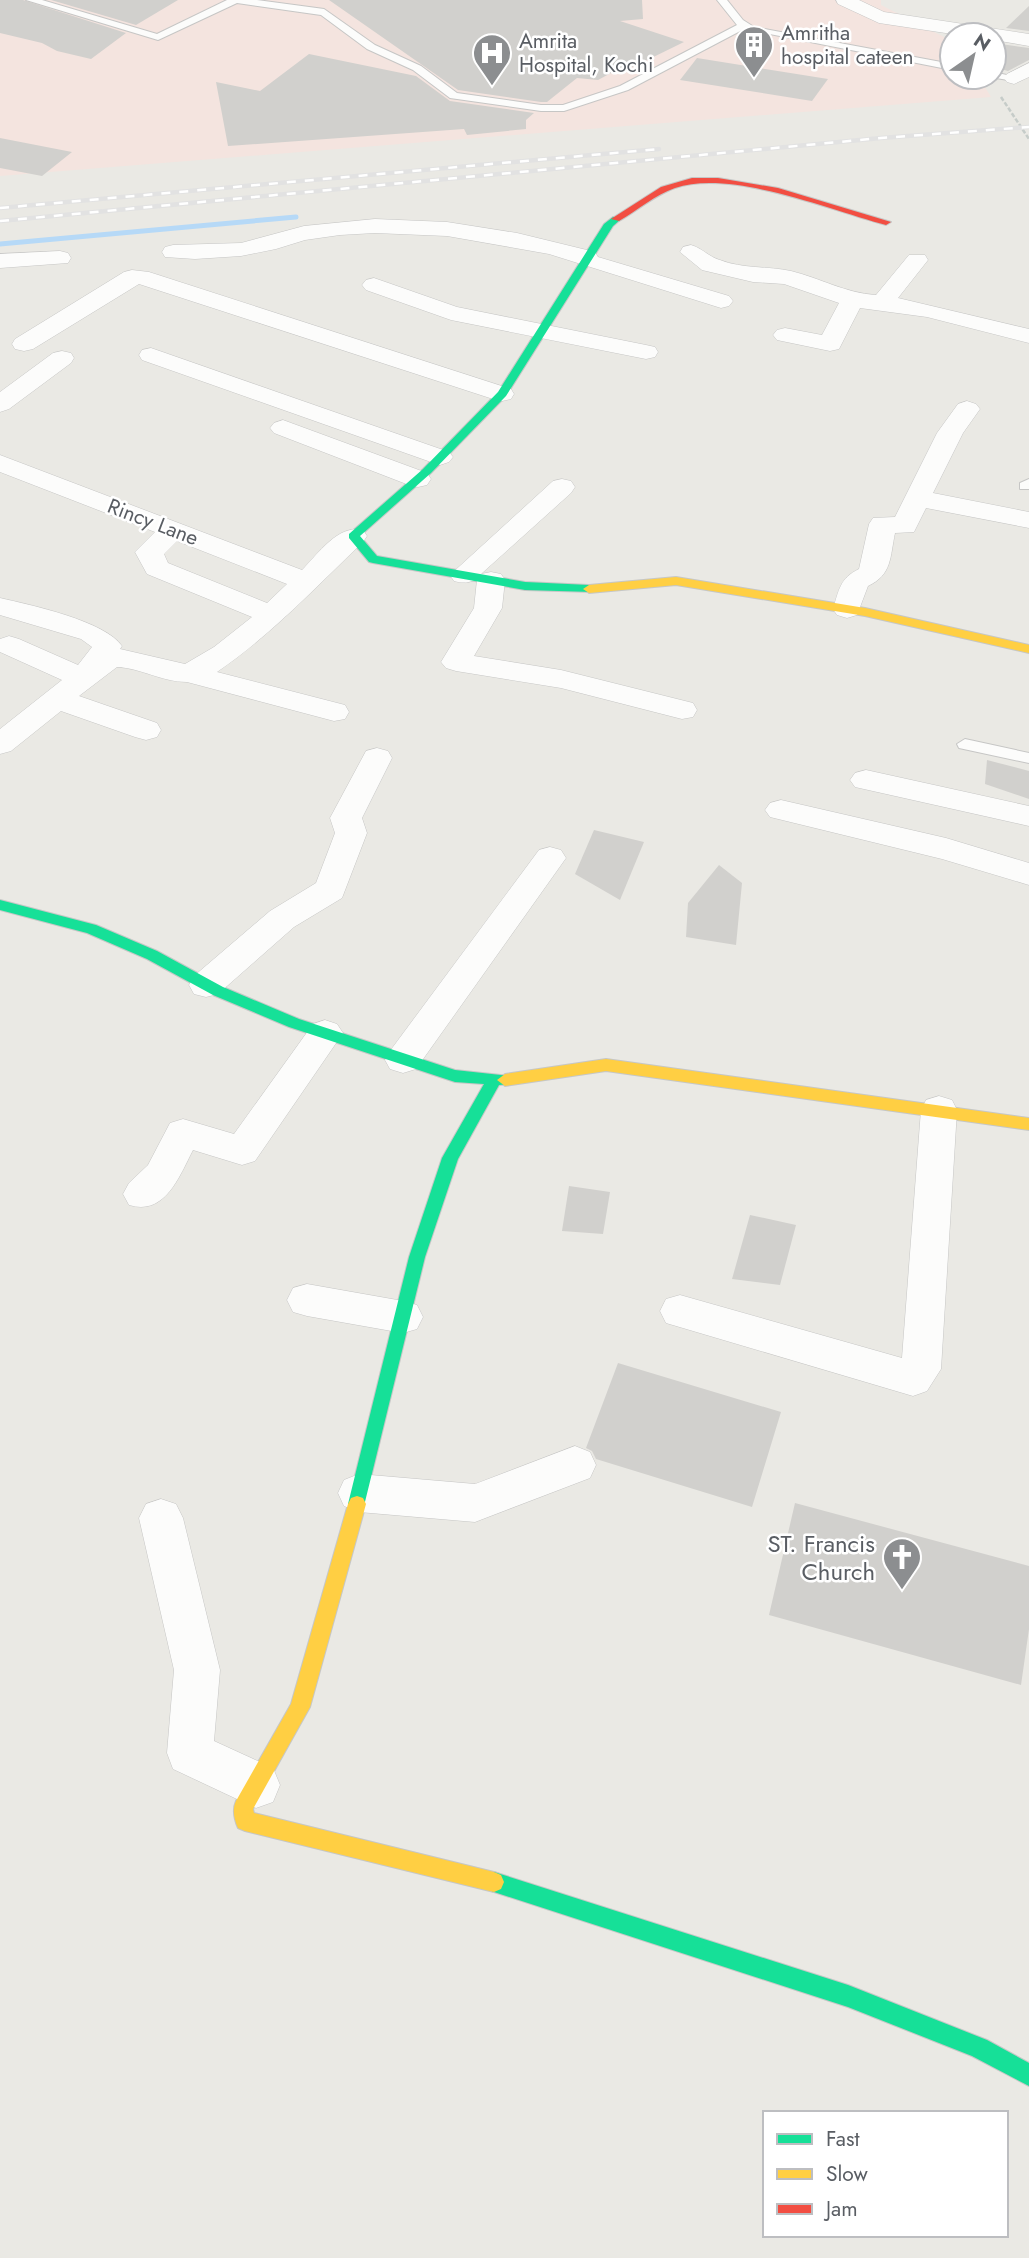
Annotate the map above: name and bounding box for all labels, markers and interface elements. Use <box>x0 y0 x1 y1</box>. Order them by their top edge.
place label: Amritha hospital cateen <box>781 18 914 72</box>
north arrow <box>938 21 1008 91</box>
building icon: Amritha hospital cateen <box>733 24 775 79</box>
place label: Amrita Hospital, Kochi <box>519 26 653 80</box>
text: N <box>968 27 996 58</box>
hospital icon: Amrita Hospital, Kochi <box>471 32 513 87</box>
street label: Rincy Lane <box>103 491 203 553</box>
place label: ST. Francis Church <box>767 1526 875 1589</box>
church icon: ST. Francis Church <box>881 1536 923 1591</box>
legend <box>763 2111 1008 2237</box>
text: Fast <box>826 2124 859 2154</box>
text: Slow <box>826 2159 868 2189</box>
text: Jam <box>823 2194 858 2224</box>

